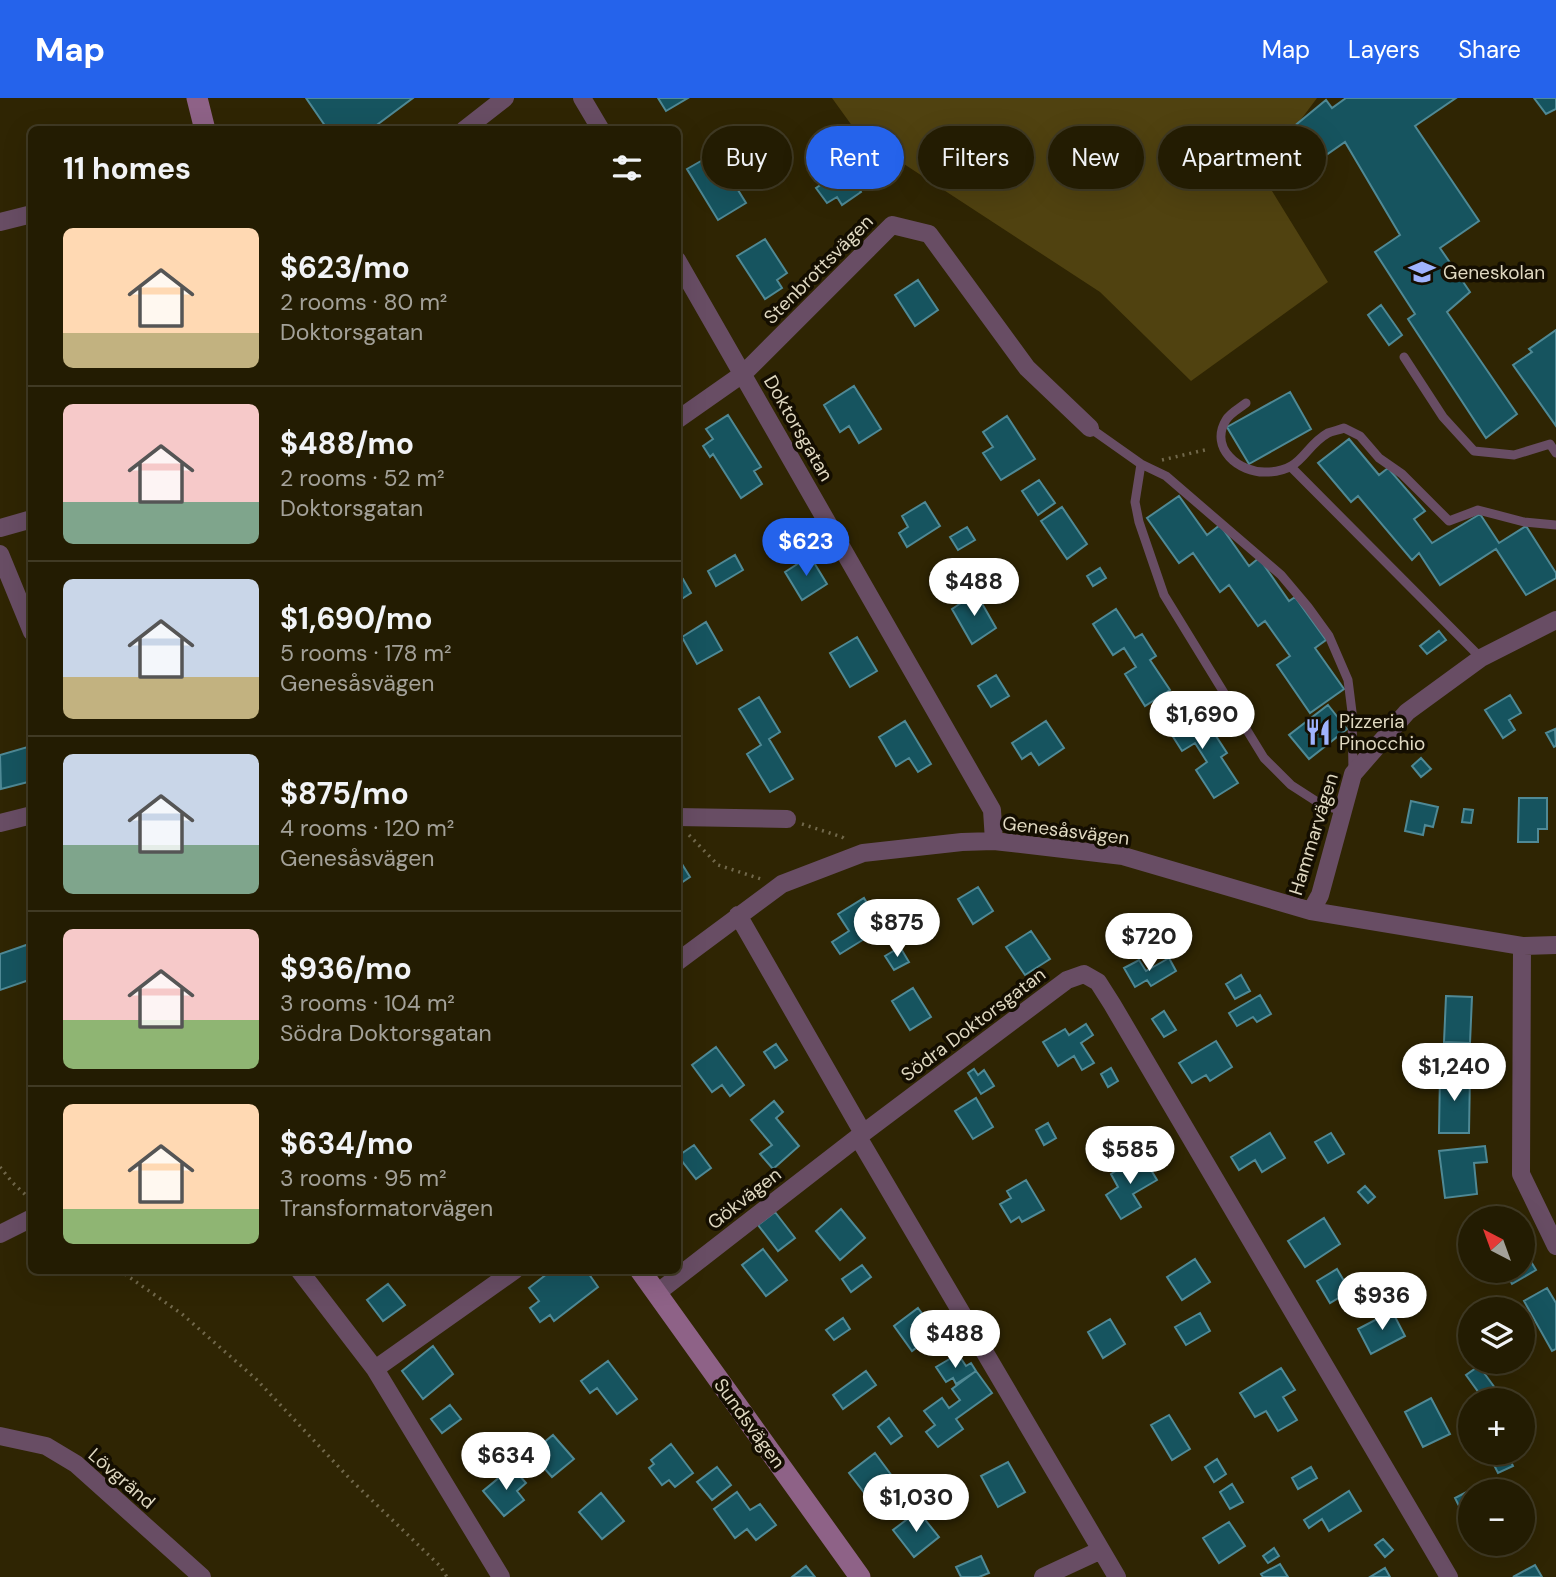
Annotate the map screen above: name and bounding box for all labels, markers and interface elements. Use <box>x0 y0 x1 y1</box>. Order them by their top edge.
text: Map <box>35 28 105 71</box>
text: Map <box>1262 34 1310 65</box>
text: Layers <box>1348 34 1420 65</box>
text: Share <box>1458 34 1521 65</box>
chip: Buy <box>702 126 792 189</box>
chip: Rent <box>806 126 904 189</box>
chip: Filters <box>918 126 1034 189</box>
chip: New <box>1048 126 1144 189</box>
chip: Apartment <box>1158 126 1326 189</box>
text: 11 homes <box>63 149 191 188</box>
icon: filters <box>608 149 646 187</box>
street label: Stenbrottsvägen <box>758 209 878 329</box>
text: $623/mo <box>280 248 410 287</box>
icon: home <box>119 256 203 340</box>
school or university icon: Geneskolan <box>1407 257 1437 287</box>
place label: Geneskolan <box>1443 260 1545 285</box>
text: 2 rooms · 80 m² <box>280 287 447 317</box>
text: Doktorsgatan <box>280 317 423 347</box>
street label: Doktorsgatan <box>758 371 839 486</box>
text: $488/mo <box>280 424 414 463</box>
icon: home <box>119 432 203 516</box>
text: 2 rooms · 52 m² <box>280 463 445 493</box>
text: Doktorsgatan <box>280 493 423 523</box>
pin: $623 <box>765 518 847 578</box>
text: $623 <box>778 526 834 556</box>
pin: $488 <box>933 559 1015 618</box>
text: $488 <box>945 566 1003 596</box>
text: $1,690/mo <box>280 599 433 638</box>
icon: home <box>119 607 203 691</box>
text: 5 rooms · 178 m² <box>280 638 452 668</box>
text: Genesåsvägen <box>280 668 434 698</box>
pin: $1,690 <box>1145 692 1259 751</box>
text: $1,690 <box>1166 699 1238 729</box>
place label: Pizzeria Pinocchio <box>1339 709 1425 756</box>
restaurant icon: Pizzeria Pinocchio <box>1303 717 1333 747</box>
street label: Hammarvägen <box>1283 770 1344 898</box>
text: $875/mo <box>280 774 409 813</box>
icon: home <box>119 782 203 866</box>
street label: Genesåsvägen <box>1001 810 1131 851</box>
text: 4 rooms · 120 m² <box>280 813 454 843</box>
text: Genesåsvägen <box>280 843 434 873</box>
pin: $875 <box>856 900 938 959</box>
text: $875 <box>870 907 924 937</box>
pin: $720 <box>1108 914 1190 973</box>
text: $720 <box>1121 921 1177 951</box>
text: $936/mo <box>280 949 412 988</box>
icon: home <box>119 957 203 1041</box>
street label: Södra Doktorsgatan <box>896 962 1051 1087</box>
text: 3 rooms · 104 m² <box>280 988 455 1018</box>
text: Södra Doktorsgatan <box>280 1018 492 1048</box>
pin: $1,240 <box>1397 1044 1511 1103</box>
text: $1,240 <box>1418 1051 1490 1081</box>
text: $634/mo <box>280 1124 414 1163</box>
pin: $585 <box>1089 1126 1171 1186</box>
icon: home <box>119 1132 203 1216</box>
text: $585 <box>1101 1134 1159 1164</box>
street label: Gökvägen <box>702 1162 786 1235</box>
text: 3 rooms · 95 m² <box>280 1163 447 1193</box>
text: Transformatorvägen <box>280 1193 493 1223</box>
north arrow <box>1458 1206 1535 1283</box>
map controls <box>1458 1206 1535 1556</box>
pin: $936 <box>1341 1272 1423 1332</box>
text: $936 <box>1354 1280 1410 1310</box>
button: layers <box>1458 1297 1535 1374</box>
pin: $488 <box>914 1310 996 1370</box>
text: $488 <box>926 1318 984 1348</box>
street label: Sundsvägen <box>708 1373 791 1473</box>
button: + <box>1458 1388 1535 1465</box>
pin: $634 <box>465 1432 547 1492</box>
text: $634 <box>477 1440 535 1470</box>
street label: Lövgränd <box>83 1442 160 1514</box>
pin: $1,030 <box>859 1474 973 1534</box>
button: − <box>1458 1479 1535 1556</box>
text: $1,030 <box>879 1482 953 1512</box>

